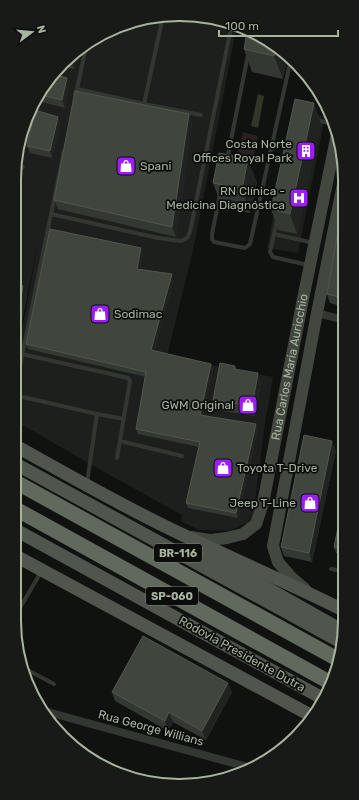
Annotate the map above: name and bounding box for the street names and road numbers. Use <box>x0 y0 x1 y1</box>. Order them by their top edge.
street label: Rua Carlos Maria Auricchio <box>268 293 311 441</box>
road number: BR-116 <box>154 544 202 562</box>
road number: SP-060 <box>146 587 198 605</box>
street label: Rodovia Presidente Dutra <box>176 613 308 695</box>
street label: Rua George Willians <box>97 707 205 749</box>

